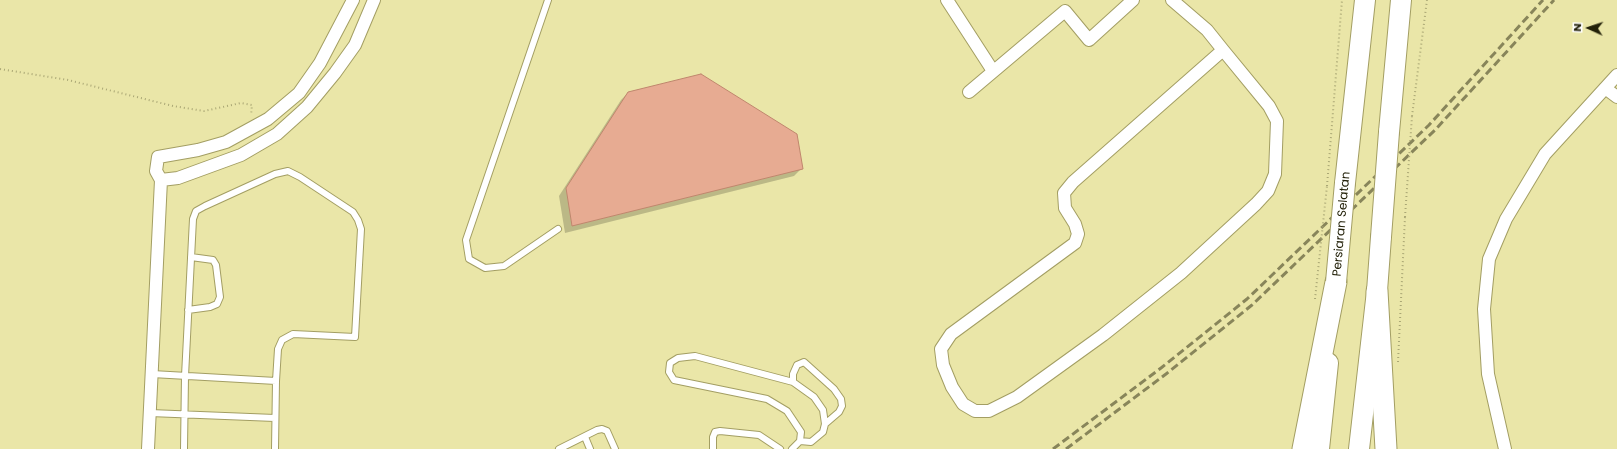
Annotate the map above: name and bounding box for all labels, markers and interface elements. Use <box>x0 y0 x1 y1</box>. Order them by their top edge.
north arrow <box>1569 8 1609 48</box>
text: N <box>1569 23 1585 32</box>
street label: Persiaran Selatan <box>1330 171 1354 277</box>

